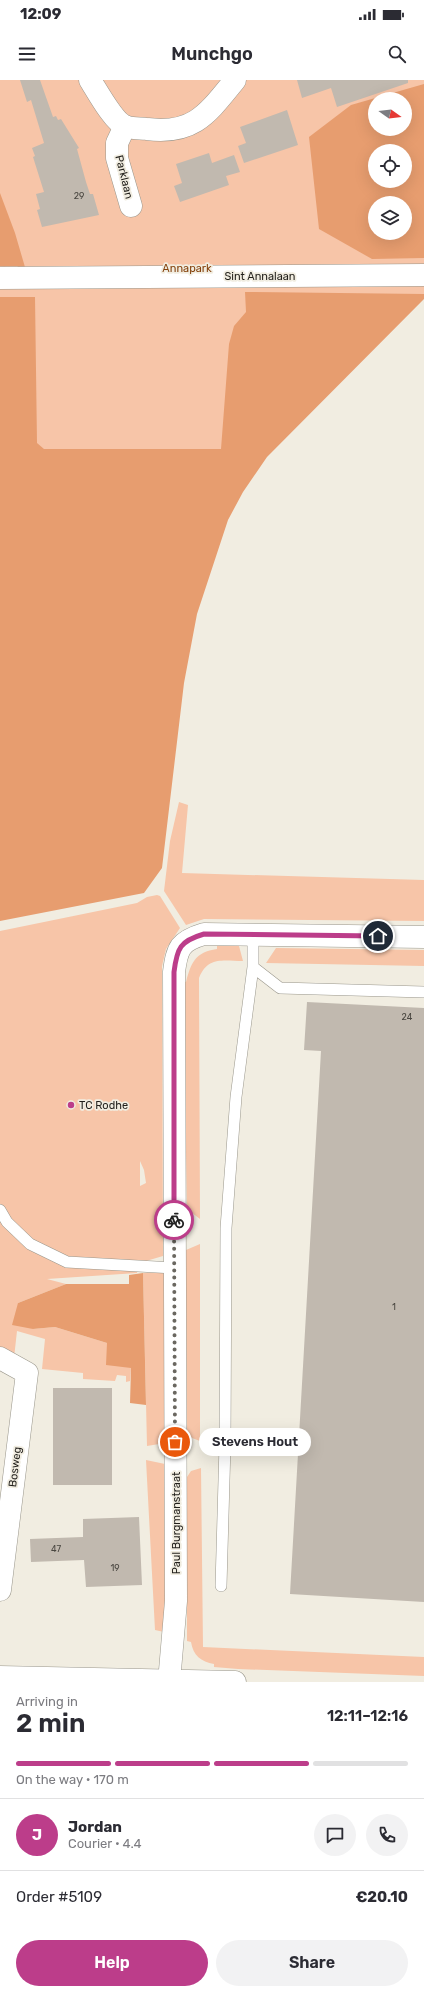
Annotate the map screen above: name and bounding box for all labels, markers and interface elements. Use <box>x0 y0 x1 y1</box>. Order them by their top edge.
text: 12:09 <box>20 5 61 23</box>
icon: menu <box>16 43 38 65</box>
text: Munchgo <box>171 43 253 65</box>
icon: search <box>386 43 408 65</box>
north arrow <box>368 92 412 136</box>
map controls <box>368 92 412 240</box>
button: locate <box>368 144 412 188</box>
street label: Parklaan <box>112 154 136 200</box>
house number: 29 <box>74 191 84 201</box>
button: layers <box>368 196 412 240</box>
park label: Annapark <box>162 262 212 275</box>
street label: Sint Annalaan <box>224 270 296 283</box>
pin <box>361 919 395 953</box>
icon: home <box>367 925 389 947</box>
house number: 24 <box>402 1012 413 1022</box>
place label: TC Rodhe <box>79 1099 128 1112</box>
marker: TC Rodhe <box>66 1100 76 1110</box>
courier <box>154 1200 194 1240</box>
icon: bike <box>163 1209 185 1231</box>
house number: 1 <box>392 1302 396 1312</box>
pin <box>158 1425 192 1459</box>
callout: Stevens Hout <box>199 1428 311 1456</box>
icon: bag <box>164 1431 186 1453</box>
text: Stevens Hout <box>212 1434 298 1449</box>
street label: Bosweg <box>6 1446 24 1488</box>
street label: Paul Burgmanstraat <box>170 1471 183 1574</box>
house number: 47 <box>51 1544 61 1554</box>
house number: 19 <box>110 1563 120 1573</box>
text: Arriving in <box>16 1694 78 1709</box>
text: 12:11–12:16 <box>327 1707 408 1725</box>
text: 2 min <box>16 1708 85 1739</box>
text: On the way · 170 m <box>16 1772 129 1787</box>
button: chat <box>314 1814 356 1856</box>
button: phone <box>366 1814 408 1856</box>
text: Jordan <box>68 1818 122 1836</box>
text: J <box>32 1826 42 1844</box>
text: Courier · 4.4 <box>68 1836 142 1851</box>
text: Order #5109 <box>16 1888 102 1906</box>
text: €20.10 <box>355 1888 408 1906</box>
button: Help <box>16 1940 208 1986</box>
button: Share <box>216 1940 408 1986</box>

